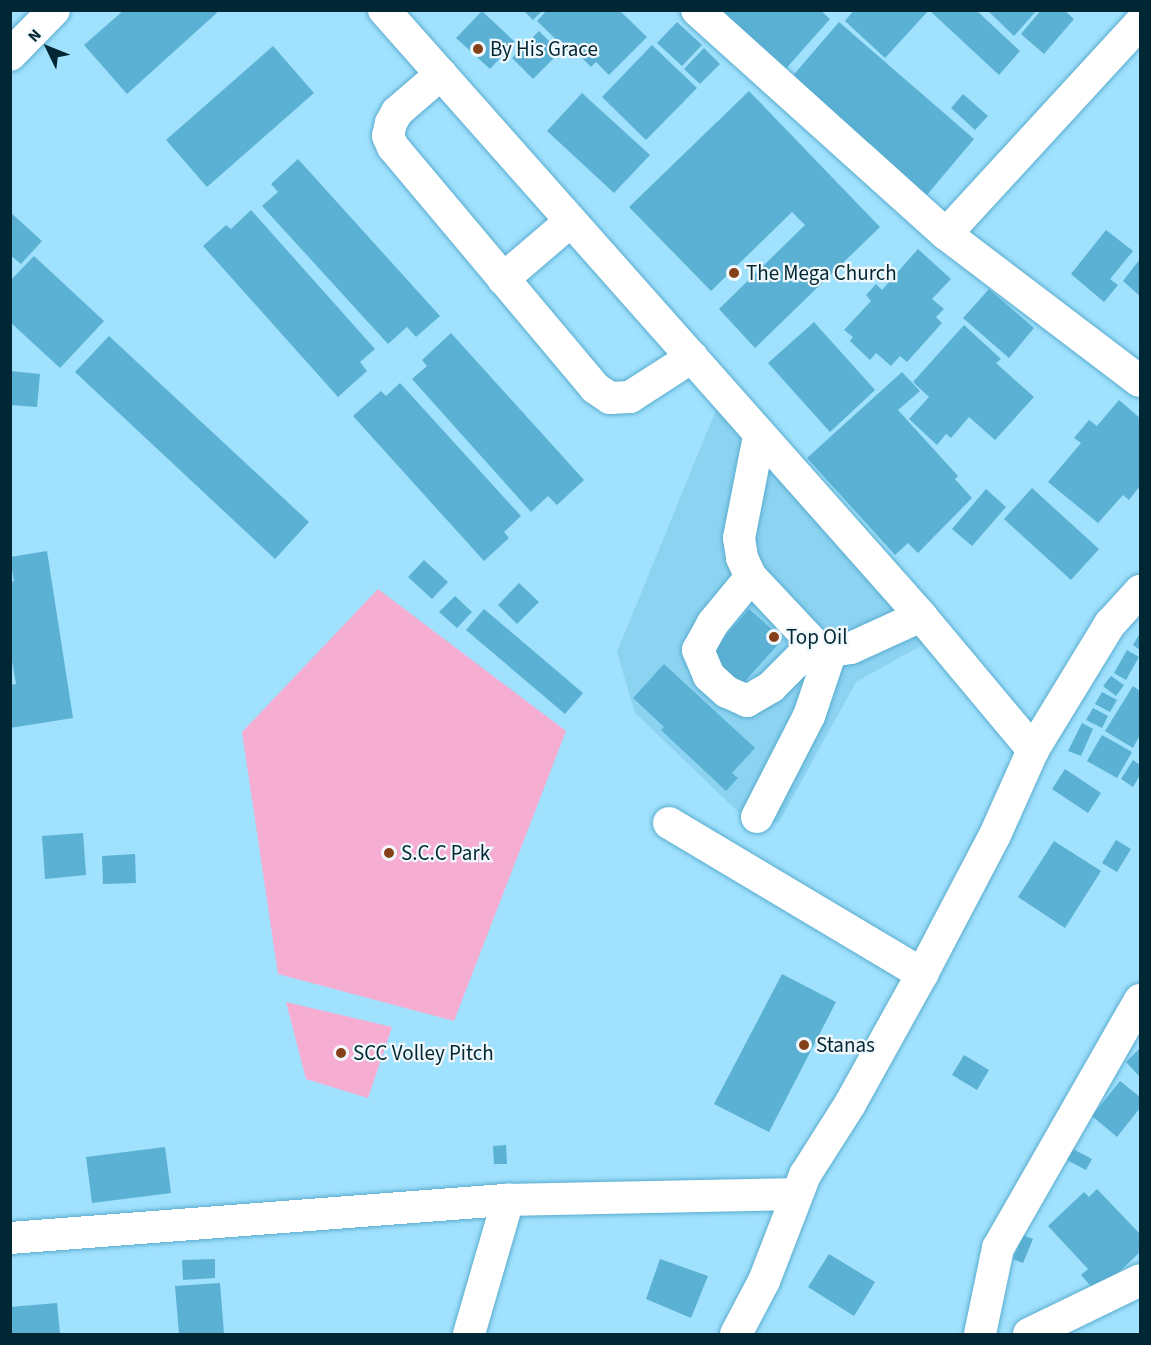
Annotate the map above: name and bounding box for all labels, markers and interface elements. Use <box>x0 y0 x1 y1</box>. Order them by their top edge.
north arrow <box>18 18 78 78</box>
text: N <box>23 24 47 47</box>
place label: By His Grace <box>490 36 598 62</box>
marker: By His Grace <box>471 42 485 56</box>
place label: The Mega Church <box>746 260 897 286</box>
marker: The Mega Church <box>727 266 741 280</box>
place label: Top Oil <box>786 624 848 650</box>
marker: Top Oil <box>767 630 781 644</box>
place label: S.C.C Park <box>401 840 490 866</box>
marker: S.C.C Park <box>382 846 396 860</box>
place label: Stanas <box>816 1032 875 1058</box>
marker: Stanas <box>797 1038 811 1052</box>
place label: SCC Volley Pitch <box>353 1040 494 1066</box>
marker: SCC Volley Pitch <box>334 1046 348 1060</box>

